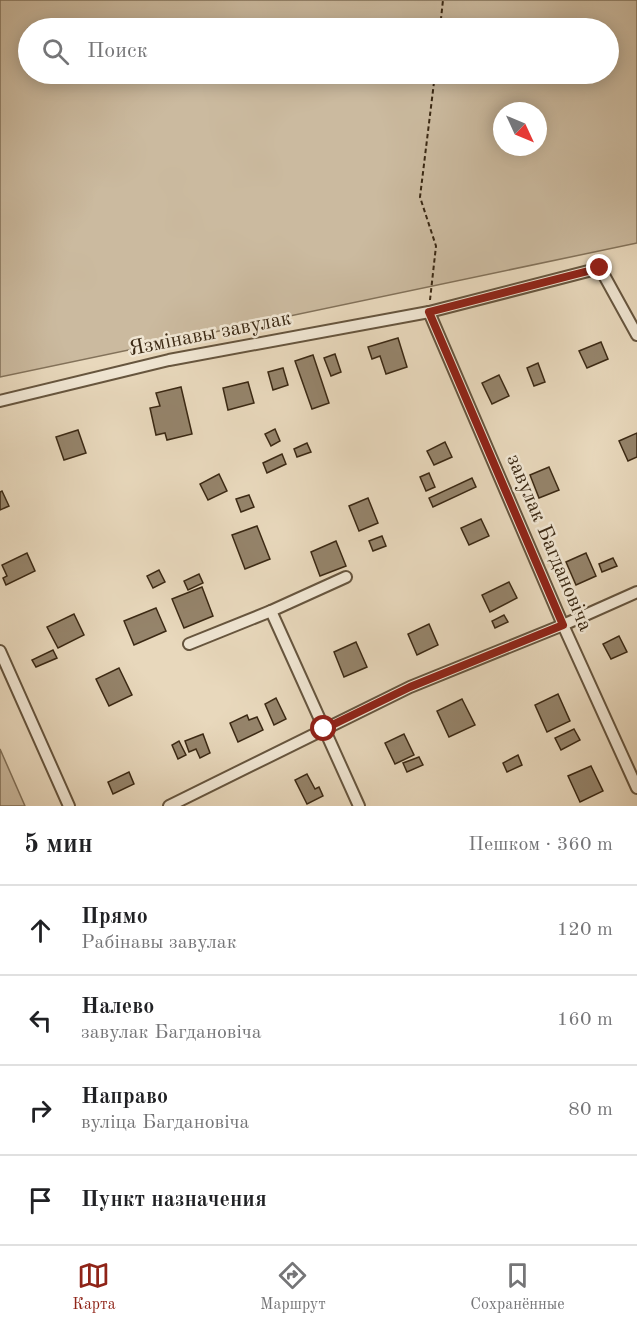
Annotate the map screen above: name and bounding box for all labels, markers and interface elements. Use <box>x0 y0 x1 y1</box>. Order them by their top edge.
search box <box>18 18 619 84</box>
icon: search <box>39 35 72 68</box>
text: Поиск <box>87 40 148 62</box>
north arrow <box>493 102 547 156</box>
route end <box>586 254 612 280</box>
street label: Язмінавы завулак <box>127 308 294 360</box>
street label: завулак Багдановіча <box>502 452 596 634</box>
route start <box>310 715 336 741</box>
text: 5 мин <box>24 832 93 858</box>
text: Пешком · 360 m <box>468 835 613 855</box>
text: Прямо <box>81 906 148 928</box>
icon: ahead <box>24 914 57 947</box>
text: 120 m <box>557 920 613 940</box>
text: Рабінавы завулак <box>81 933 237 953</box>
text: Налево <box>81 996 154 1018</box>
icon: left <box>24 1004 57 1037</box>
text: 160 m <box>557 1010 613 1030</box>
text: завулак Багдановіча <box>81 1023 262 1043</box>
text: Направо <box>81 1086 168 1108</box>
icon: right <box>24 1094 57 1127</box>
text: 80 m <box>568 1100 613 1120</box>
text: вуліца Багдановіча <box>81 1113 249 1133</box>
icon: arrive <box>24 1184 57 1217</box>
text: Пункт назначения <box>81 1189 267 1211</box>
tab: Карта <box>72 1259 116 1315</box>
tab: Маршрут <box>260 1259 326 1315</box>
tab: Сохранённые <box>470 1259 565 1315</box>

